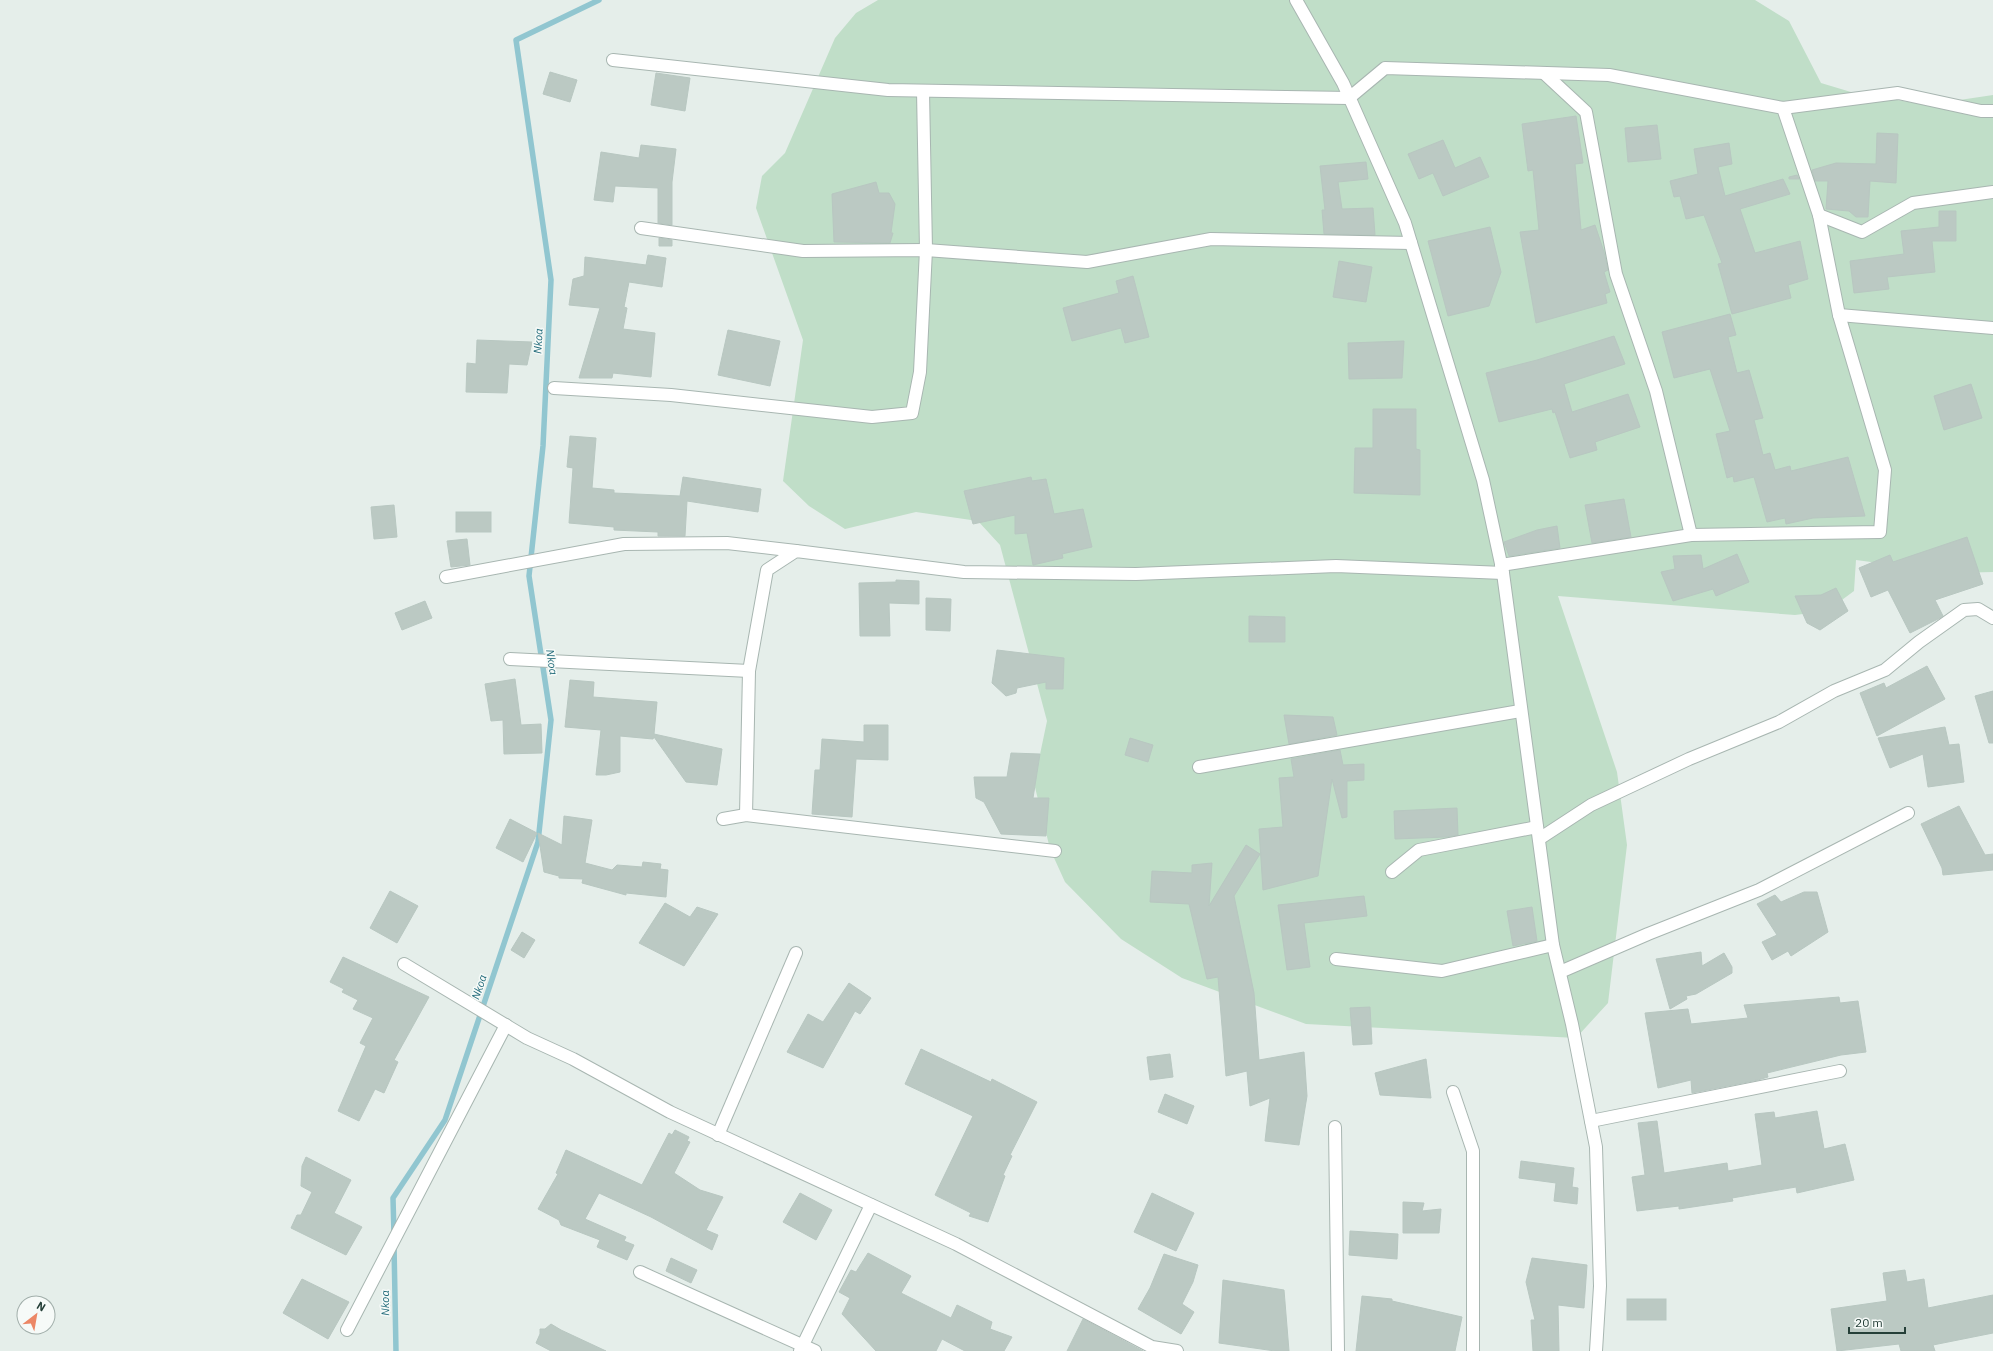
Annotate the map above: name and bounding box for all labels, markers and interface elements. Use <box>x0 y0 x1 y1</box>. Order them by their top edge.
water label: Nkoa <box>530 328 546 354</box>
water label: Nkoa <box>543 648 561 676</box>
water label: Nkoa <box>468 973 490 1001</box>
water label: Nkoa <box>378 1290 392 1316</box>
north arrow <box>16 1295 56 1335</box>
text: N <box>34 1298 48 1314</box>
scale bar <box>1849 1309 1905 1335</box>
text: 20 m <box>1855 1315 1883 1330</box>

